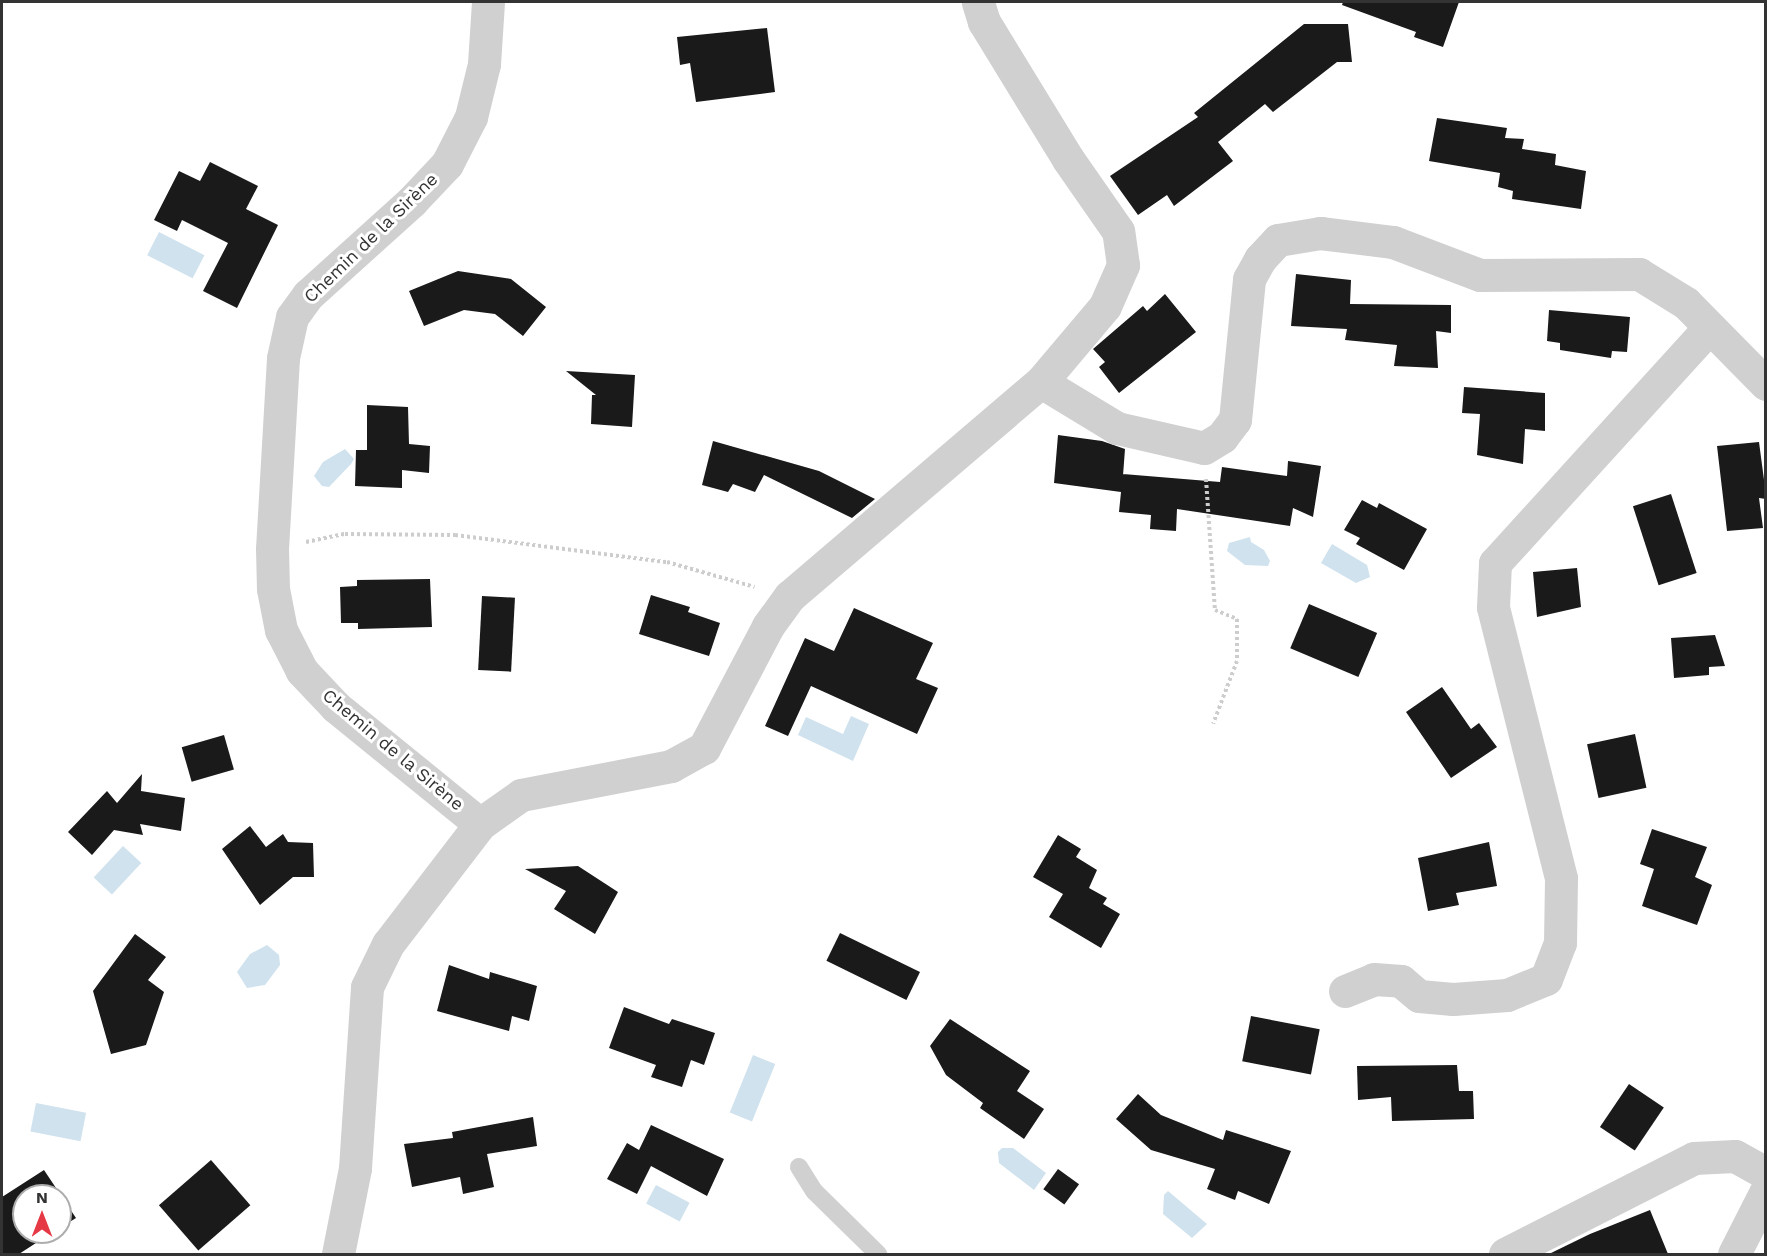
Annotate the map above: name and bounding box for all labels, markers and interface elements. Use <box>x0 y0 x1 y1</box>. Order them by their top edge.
street label: Chemin de la Sirène <box>299 168 443 308</box>
street label: Chemin de la Sirène <box>318 685 468 815</box>
north arrow <box>12 1184 72 1244</box>
text: N <box>36 1188 48 1207</box>

